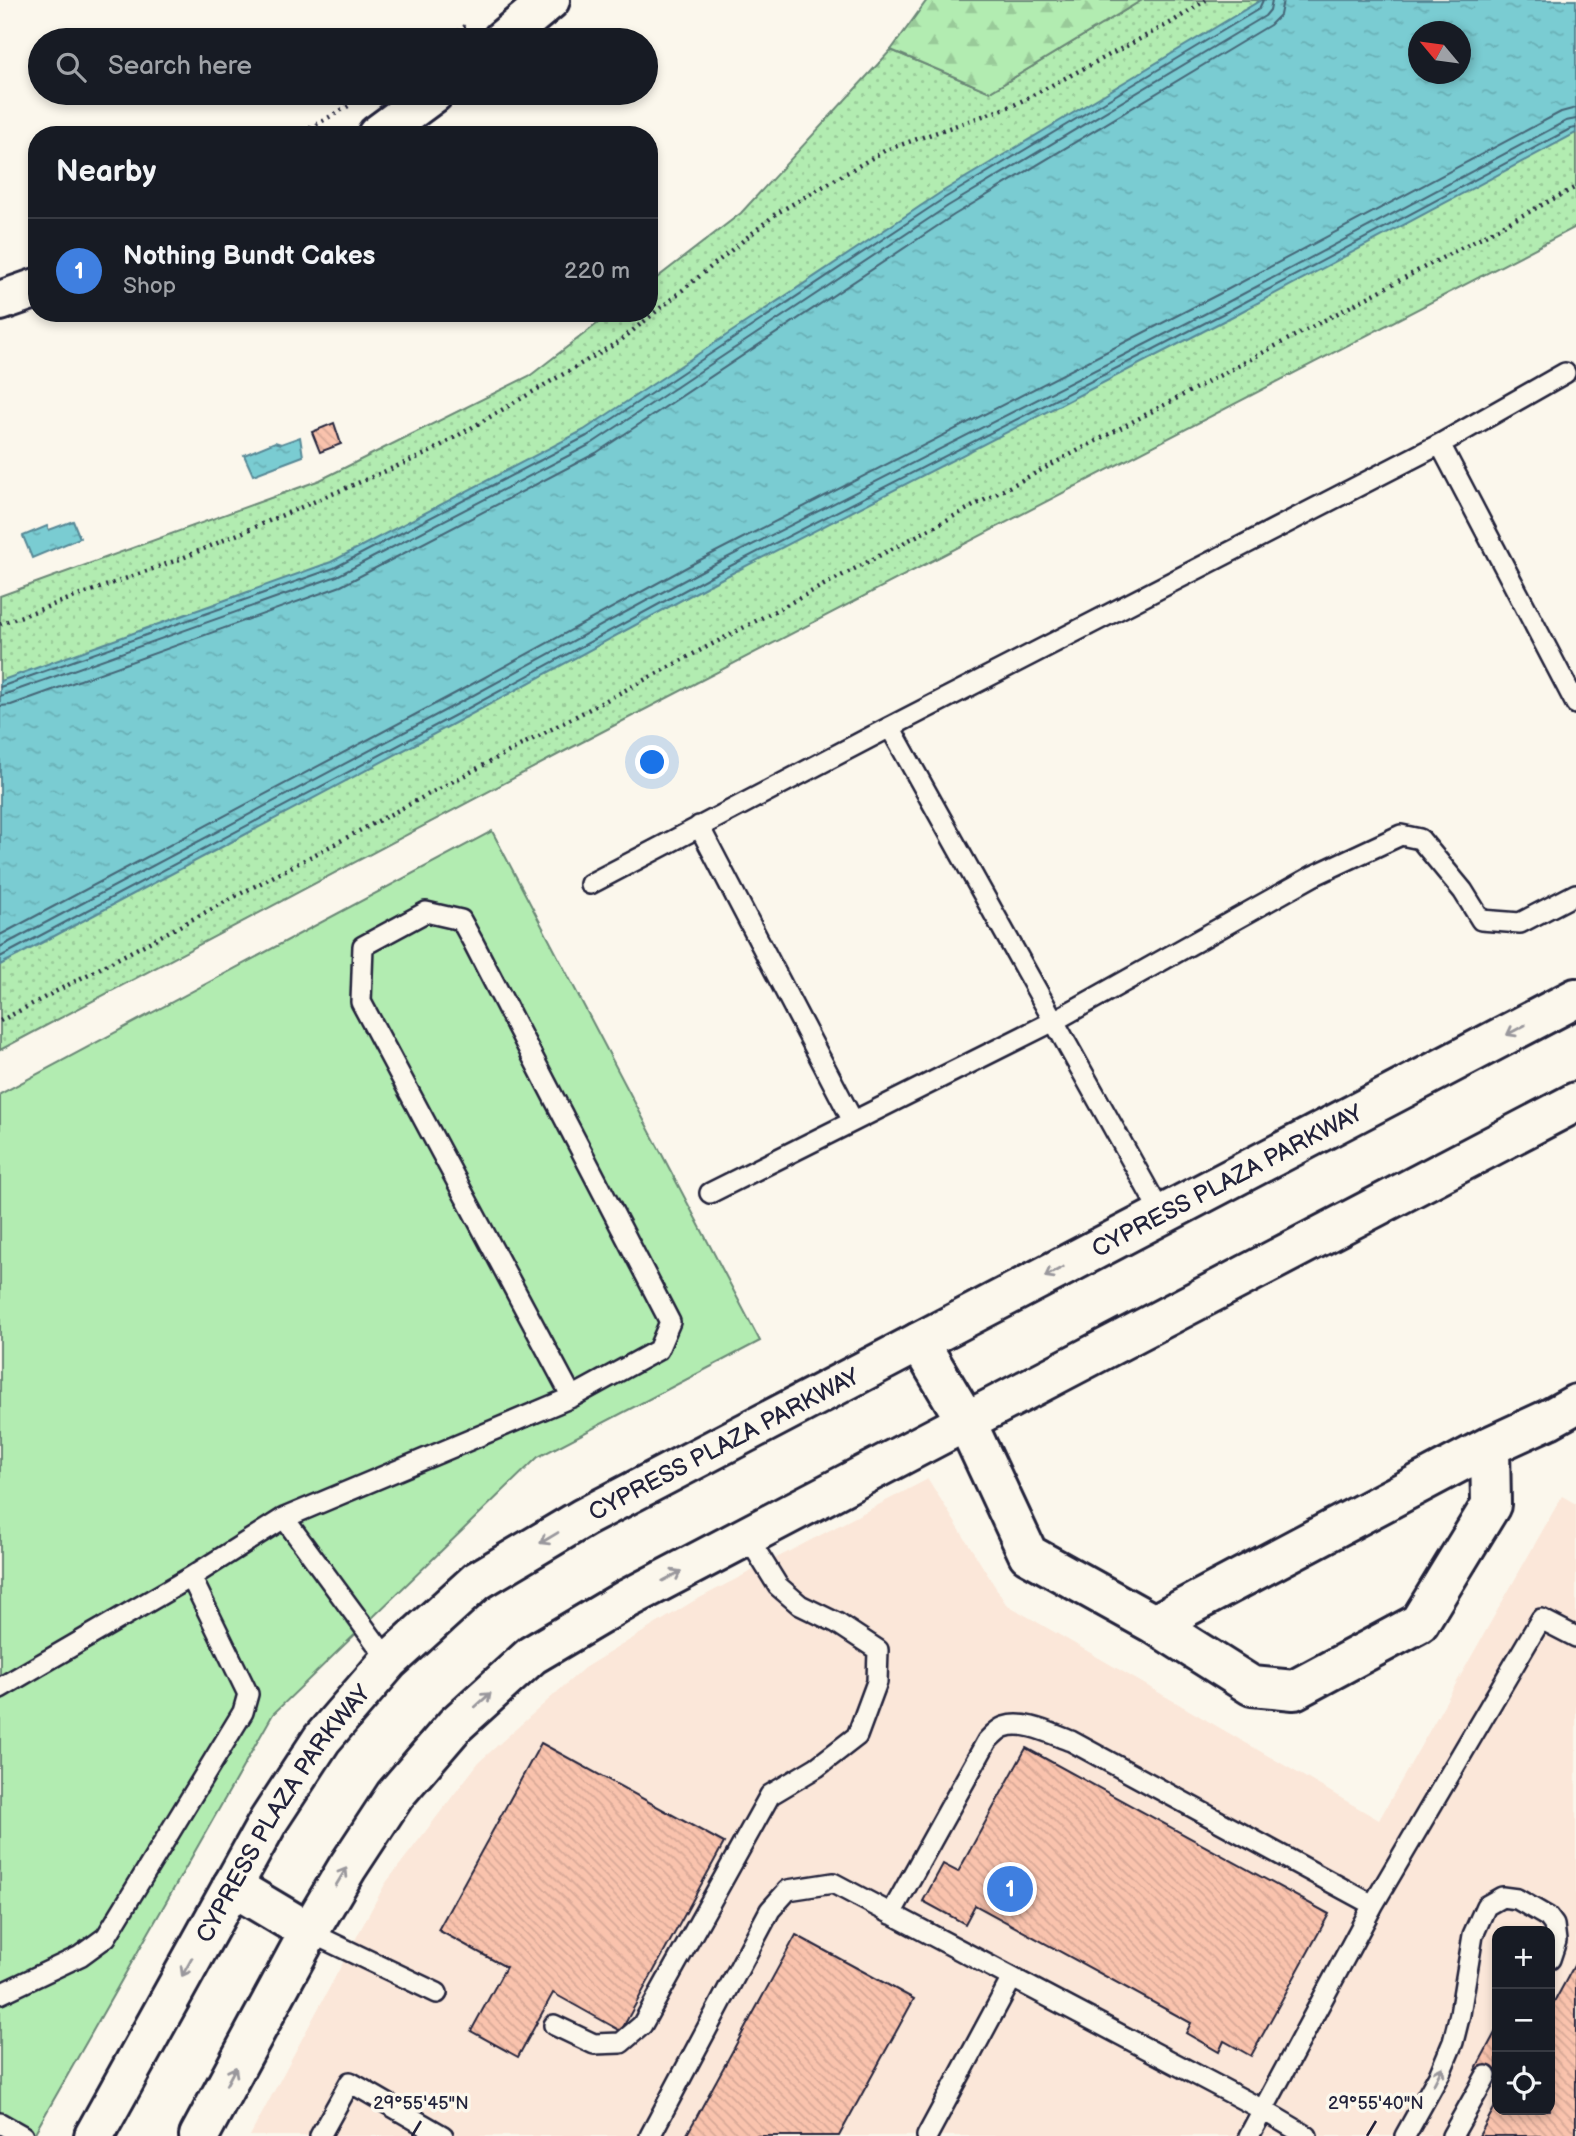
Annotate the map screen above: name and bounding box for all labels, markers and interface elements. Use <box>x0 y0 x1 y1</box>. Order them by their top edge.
north arrow <box>1408 21 1471 84</box>
search box <box>28 28 658 105</box>
icon: search <box>52 48 90 86</box>
text: Search here <box>108 51 252 82</box>
text: Nearby <box>56 154 156 190</box>
text: Nothing Bundt Cakes <box>123 241 375 272</box>
text: 1 <box>74 257 84 285</box>
text: 220 m <box>564 257 630 285</box>
text: Shop <box>123 272 176 300</box>
your location <box>635 745 669 779</box>
one-way arrow <box>1506 1023 1526 1037</box>
street label: CYPRESS PLAZA PARKWAY <box>1087 1098 1368 1264</box>
one-way arrow <box>1044 1265 1064 1279</box>
street label: CYPRESS PLAZA PARKWAY <box>584 1361 865 1527</box>
one-way arrow <box>540 1531 560 1545</box>
one-way arrow <box>661 1568 682 1582</box>
street label: CYPRESS PLAZA PARKWAY <box>190 1678 377 1948</box>
one-way arrow <box>474 1692 492 1708</box>
pin: 1 <box>987 1863 1033 1915</box>
one-way arrow <box>335 1868 349 1888</box>
map controls <box>1492 1926 1555 2115</box>
button: + <box>1492 1926 1555 1989</box>
one-way arrow <box>180 1957 194 1977</box>
button: − <box>1492 1989 1555 2052</box>
button: locate <box>1492 2052 1555 2115</box>
one-way arrow <box>225 2066 238 2087</box>
one-way arrow <box>1431 2066 1445 2087</box>
text: 29°55'45"N <box>373 2093 469 2114</box>
text: 29°55'40"N <box>1328 2093 1424 2114</box>

